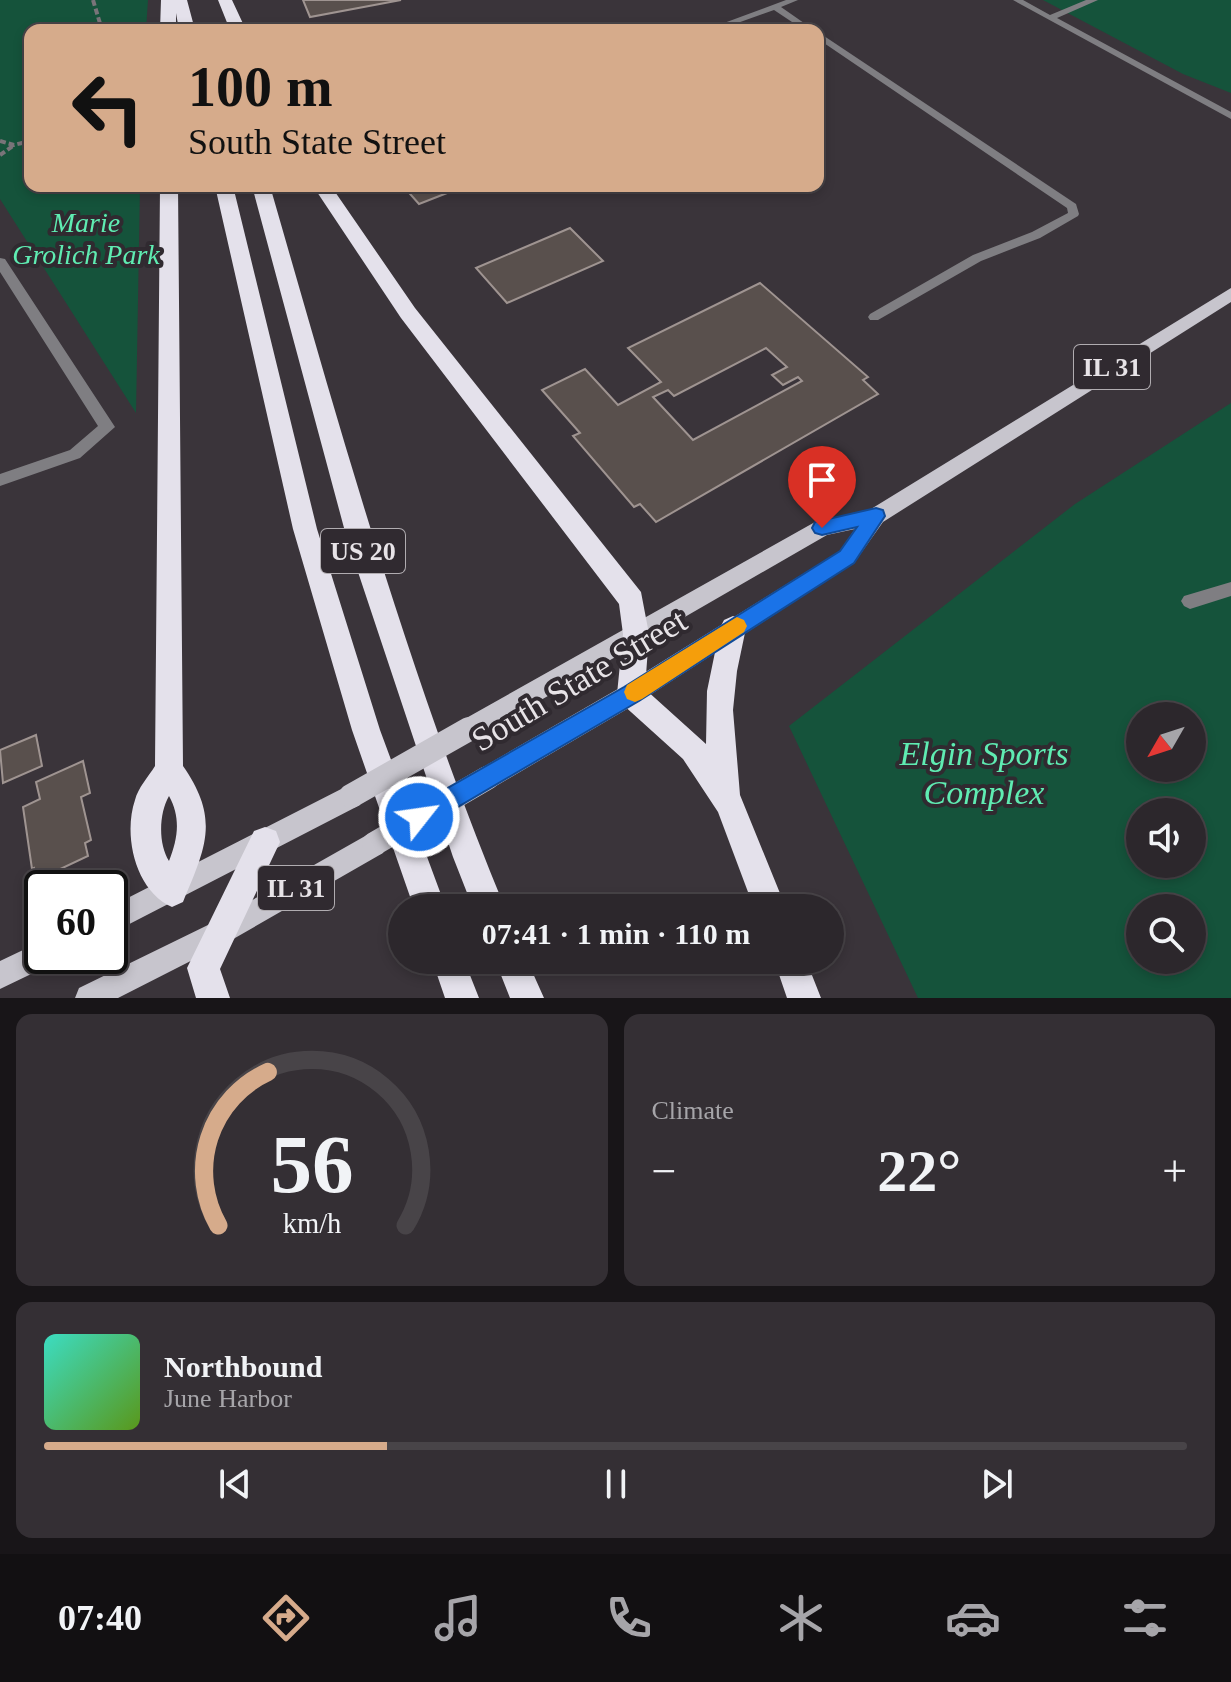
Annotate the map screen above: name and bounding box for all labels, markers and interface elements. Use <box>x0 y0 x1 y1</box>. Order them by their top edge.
icon: left <box>56 56 160 160</box>
text: 100 m <box>188 56 333 118</box>
text: South State Street <box>188 122 446 162</box>
park label: Marie Grolich Park <box>12 207 160 270</box>
road number: IL 31 <box>1074 345 1150 389</box>
pin <box>788 446 856 528</box>
icon: arrive <box>800 458 844 502</box>
road number: US 20 <box>321 529 405 573</box>
street label: South State Street <box>465 601 693 759</box>
north arrow <box>1126 702 1206 782</box>
map controls <box>1126 702 1206 974</box>
park label: Elgin Sports Complex <box>898 735 1069 811</box>
position arrow <box>377 775 461 859</box>
button: sound <box>1126 798 1206 878</box>
road number: IL 31 <box>258 866 334 910</box>
speed limit sign: 60 <box>24 870 128 974</box>
button: search <box>1126 894 1206 974</box>
text: 07:41 · 1 min · 110 m <box>482 917 750 950</box>
text: Climate <box>652 1096 734 1125</box>
text: 56 <box>270 1118 353 1210</box>
text: 22° <box>877 1138 961 1204</box>
text: − <box>652 1147 676 1196</box>
text: + <box>1162 1147 1187 1196</box>
text: km/h <box>282 1208 341 1239</box>
text: Northbound <box>164 1350 322 1383</box>
text: June Harbor <box>164 1384 292 1413</box>
icon: previous <box>213 1462 257 1506</box>
icon: pause <box>594 1462 638 1506</box>
icon: next <box>975 1462 1019 1506</box>
icon: directions <box>258 1590 314 1646</box>
icon: music <box>430 1590 486 1646</box>
icon: phone <box>601 1590 657 1646</box>
icon: climate <box>773 1590 829 1646</box>
icon: car <box>945 1590 1001 1646</box>
icon: filters <box>1117 1590 1173 1646</box>
text: 07:40 <box>58 1598 142 1638</box>

